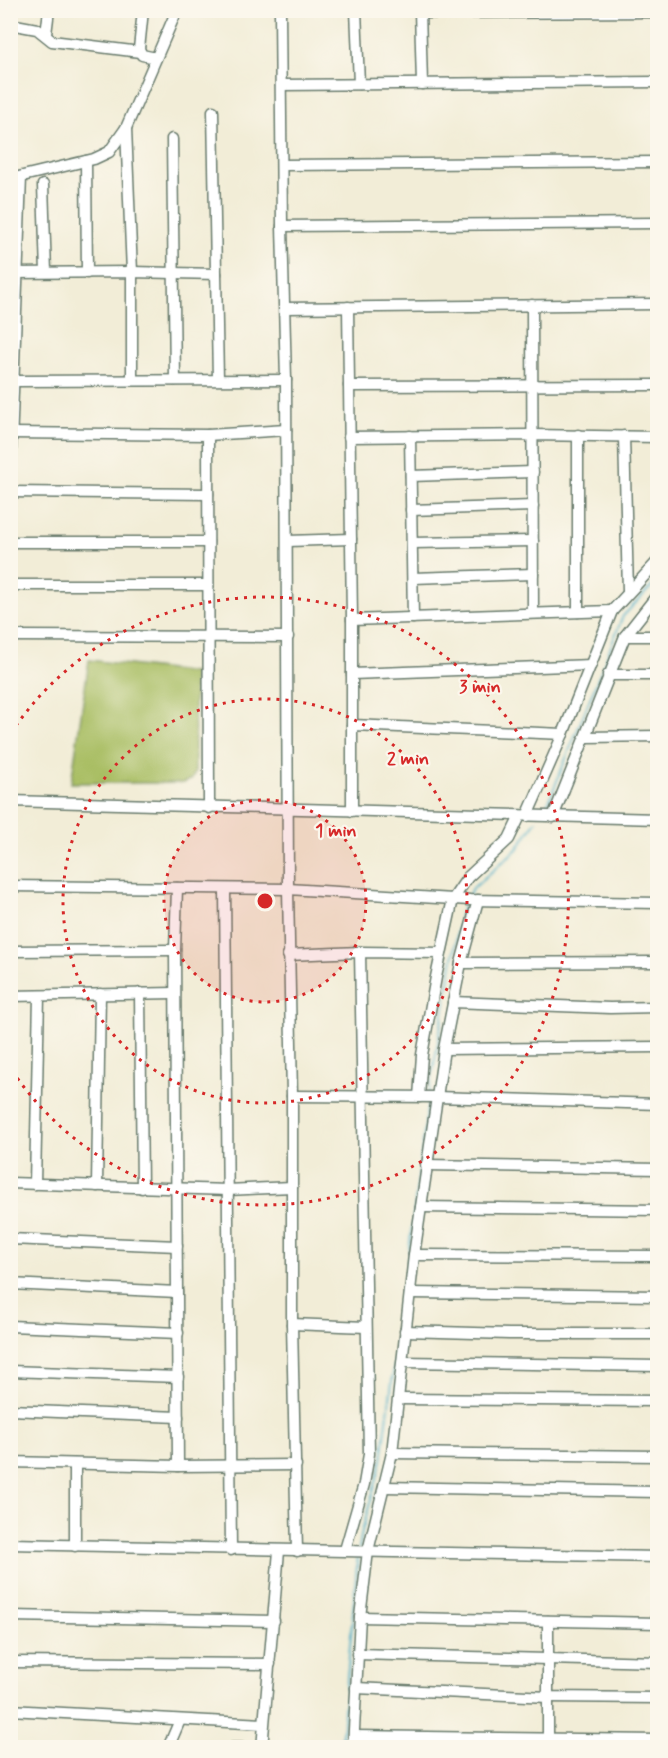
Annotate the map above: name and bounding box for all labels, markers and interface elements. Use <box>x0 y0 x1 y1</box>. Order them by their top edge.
text: 3 min <box>459 675 501 699</box>
text: 2 min <box>387 747 429 771</box>
text: 1 min <box>315 819 357 843</box>
centre of rings <box>255 891 275 911</box>

